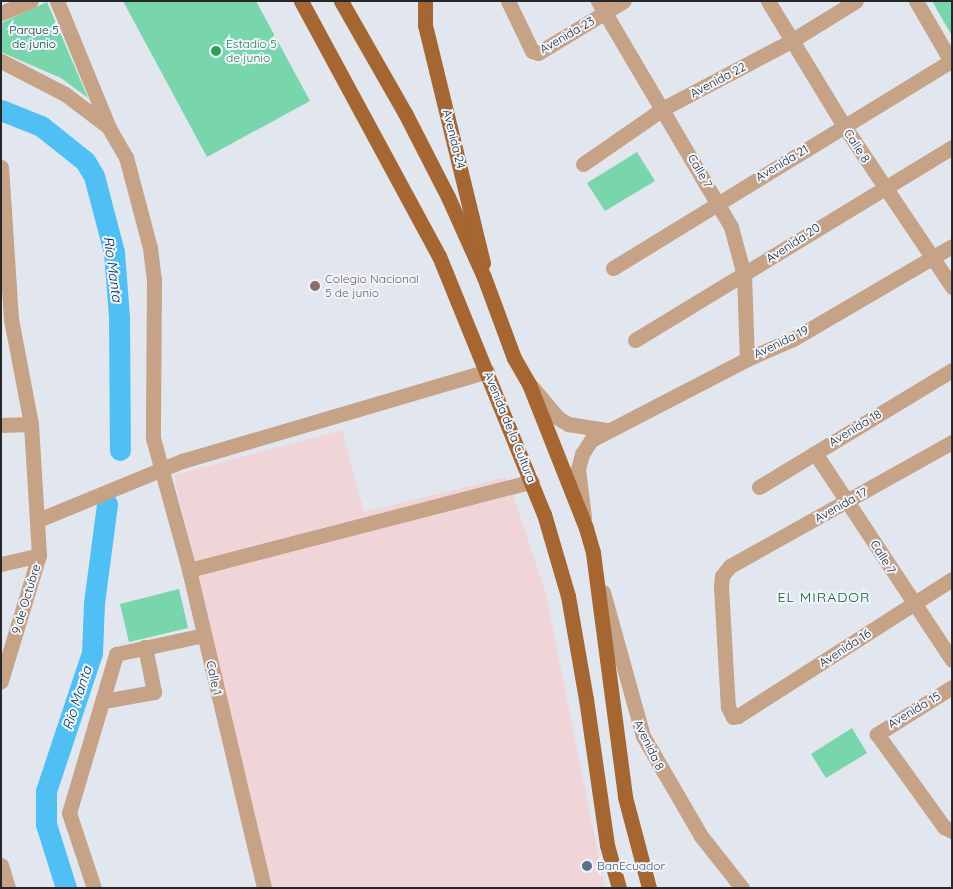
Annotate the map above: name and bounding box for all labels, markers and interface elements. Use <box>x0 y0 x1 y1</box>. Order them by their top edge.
street label: Avenida 23 <box>537 14 597 56</box>
park label: Parque 5 de junio <box>9 23 59 51</box>
place label: Estadio 5 de junio <box>226 37 277 65</box>
marker: Estadio 5 de junio <box>210 45 222 57</box>
street label: Avenida 22 <box>688 59 748 101</box>
street label: Avenida 24 <box>440 108 468 170</box>
street label: Calle 8 <box>841 127 873 165</box>
street label: Avenida 21 <box>753 142 811 184</box>
street label: Calle 7 <box>685 151 715 191</box>
street label: Avenida 20 <box>763 220 823 266</box>
water label: Río Manta <box>100 235 126 303</box>
place label: Colegio Nacional 5 de junio <box>325 272 419 300</box>
marker: Colegio Nacional 5 de junio <box>309 280 321 292</box>
street label: Avenida 19 <box>751 323 811 361</box>
street label: Avenida de la Cultura <box>481 369 539 485</box>
street label: Avenida 18 <box>826 407 884 449</box>
street label: Avenida 17 <box>812 485 870 525</box>
street label: Calle 7 <box>867 538 899 576</box>
street label: 9 de Octubre <box>9 562 43 636</box>
district label: EL MIRADOR <box>776 589 872 605</box>
street label: Avenida 16 <box>816 626 874 670</box>
street label: Calle 1 <box>203 659 225 697</box>
water label: Río Manta <box>59 664 95 732</box>
street label: Avenida 15 <box>885 689 943 731</box>
street label: Avenida 8 <box>631 717 667 773</box>
place label: BanEcuador <box>597 859 665 873</box>
marker: BanEcuador <box>581 860 593 872</box>

